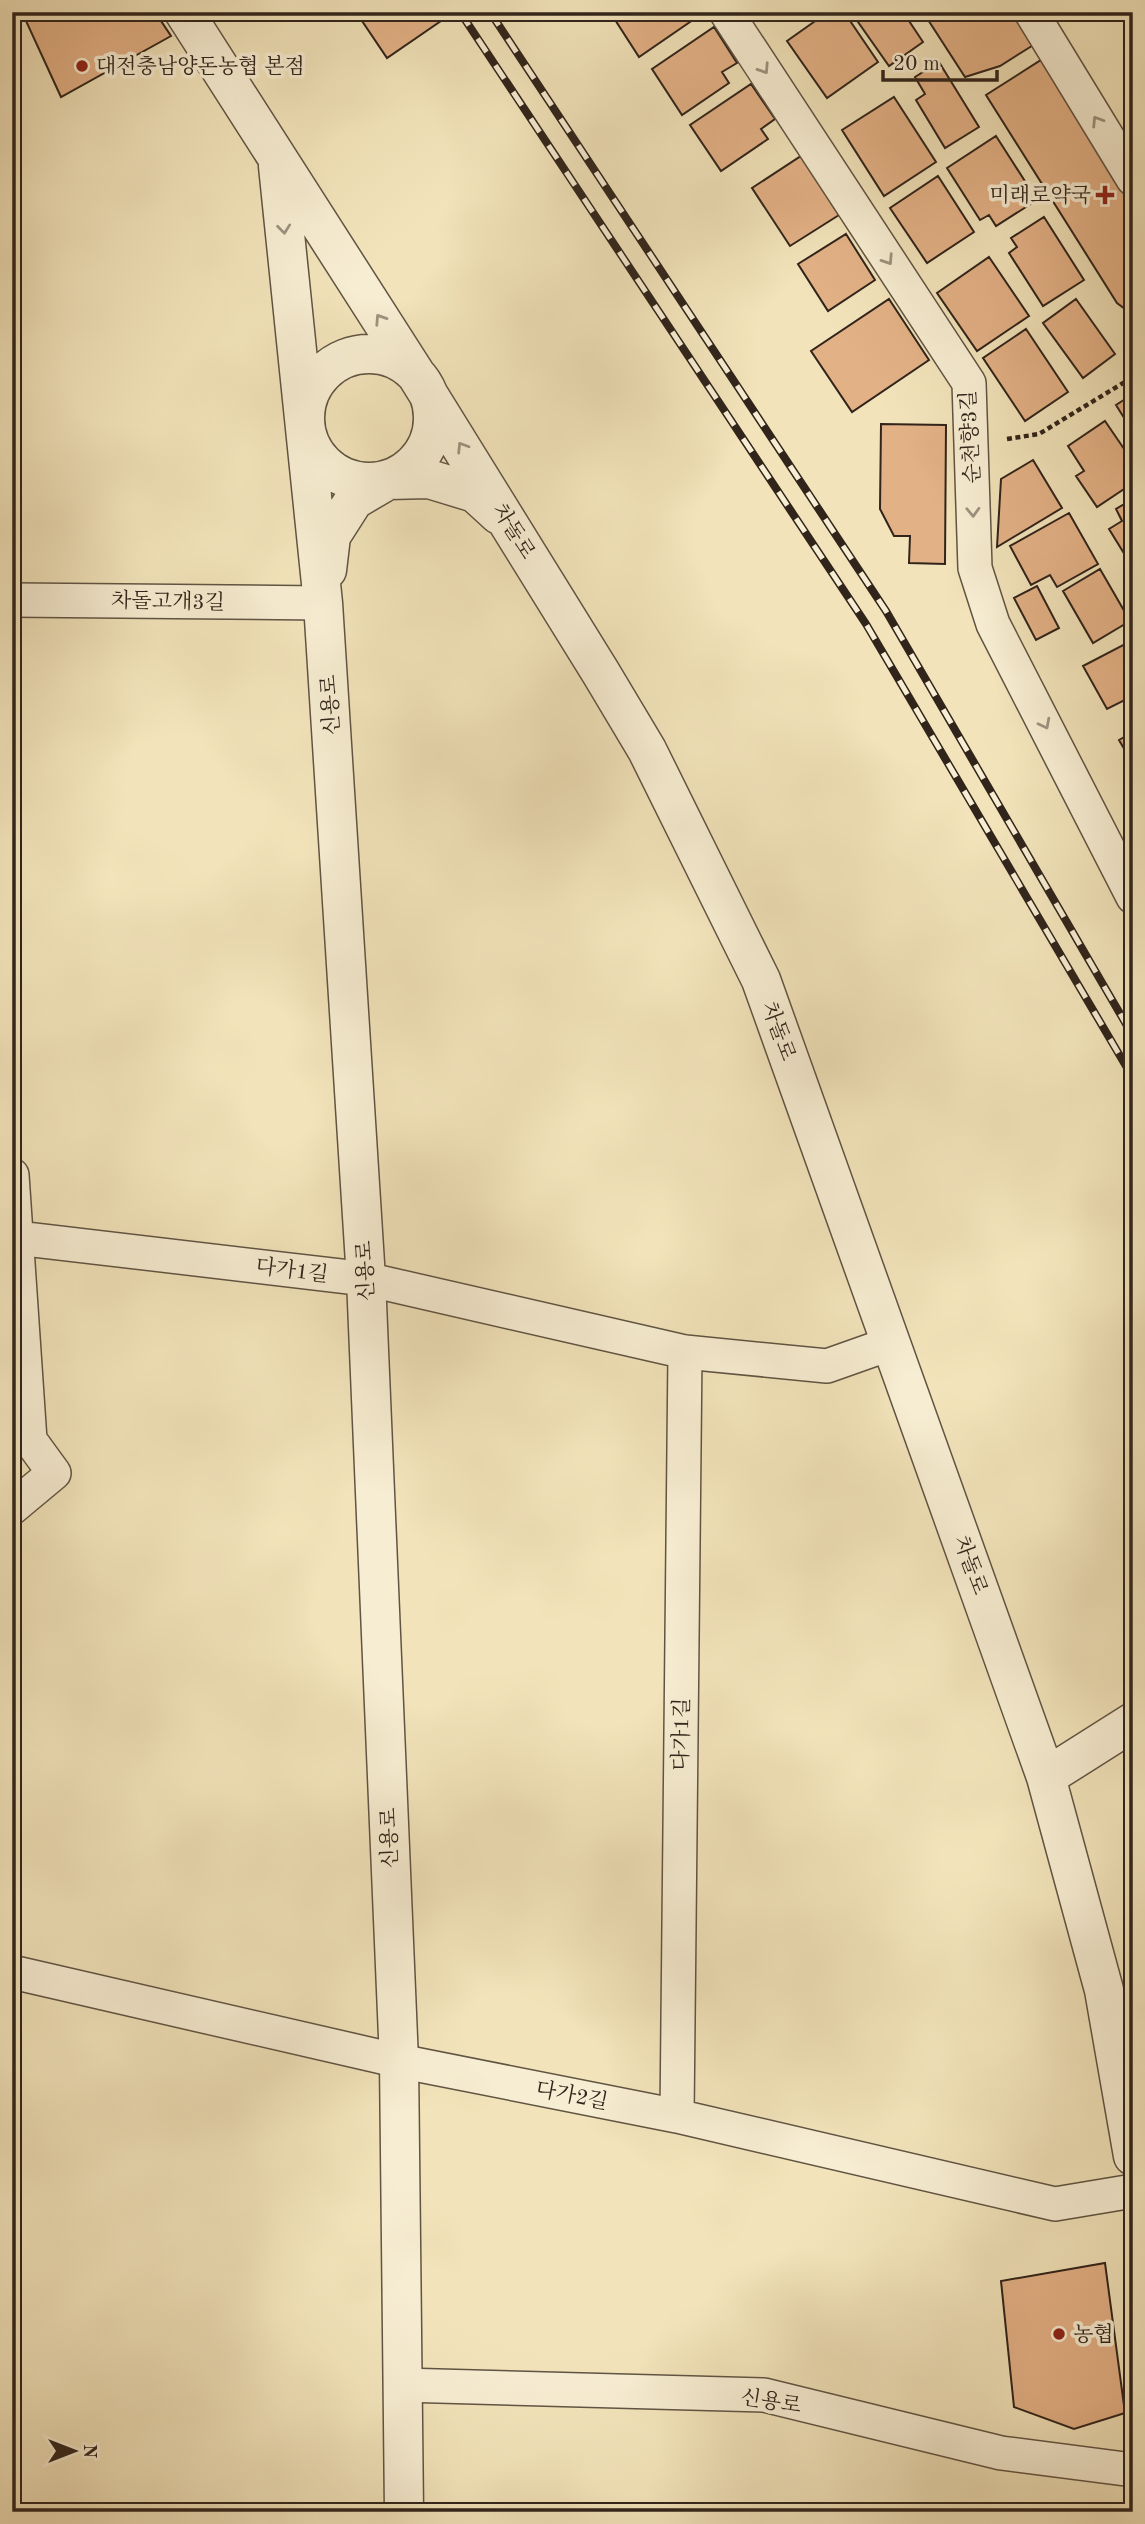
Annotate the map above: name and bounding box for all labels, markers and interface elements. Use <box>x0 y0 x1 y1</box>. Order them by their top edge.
scale bar <box>883 38 996 82</box>
place label: 대전충남양돈농협 본점 <box>96 54 305 78</box>
text: 20 m <box>893 54 940 75</box>
marker: 대전충남양돈농협 본점 <box>74 58 90 74</box>
one-way arrow <box>755 62 768 75</box>
one-way arrow <box>1092 115 1105 128</box>
place label: 미래로약국 <box>990 184 1091 207</box>
marker: 미래로약국 <box>1097 187 1113 203</box>
one-way arrow <box>277 223 292 234</box>
one-way arrow <box>880 252 892 265</box>
one-way arrow <box>376 313 389 326</box>
street label: 순천향3길 <box>957 390 984 484</box>
one-way arrow <box>457 442 470 455</box>
street label: 차돌로 <box>488 499 539 563</box>
one-way arrow <box>965 508 981 518</box>
street label: 차돌고개3길 <box>111 589 225 614</box>
street label: 신용로 <box>317 674 344 736</box>
one-way arrow <box>1036 717 1050 730</box>
street label: 차돌로 <box>757 999 800 1064</box>
street label: 신용로 <box>352 1240 379 1302</box>
street label: 다가1길 <box>254 1255 330 1286</box>
street label: 차돌로 <box>949 1533 992 1598</box>
street label: 다가1길 <box>669 1697 694 1771</box>
street label: 신용로 <box>377 1807 402 1869</box>
street label: 다가2길 <box>534 2077 610 2114</box>
place label: 농협 <box>1073 2323 1114 2346</box>
marker: 농협 <box>1051 2326 1067 2342</box>
street label: 신용로 <box>739 2385 803 2418</box>
north arrow <box>38 2416 108 2486</box>
text: N <box>79 2444 98 2459</box>

